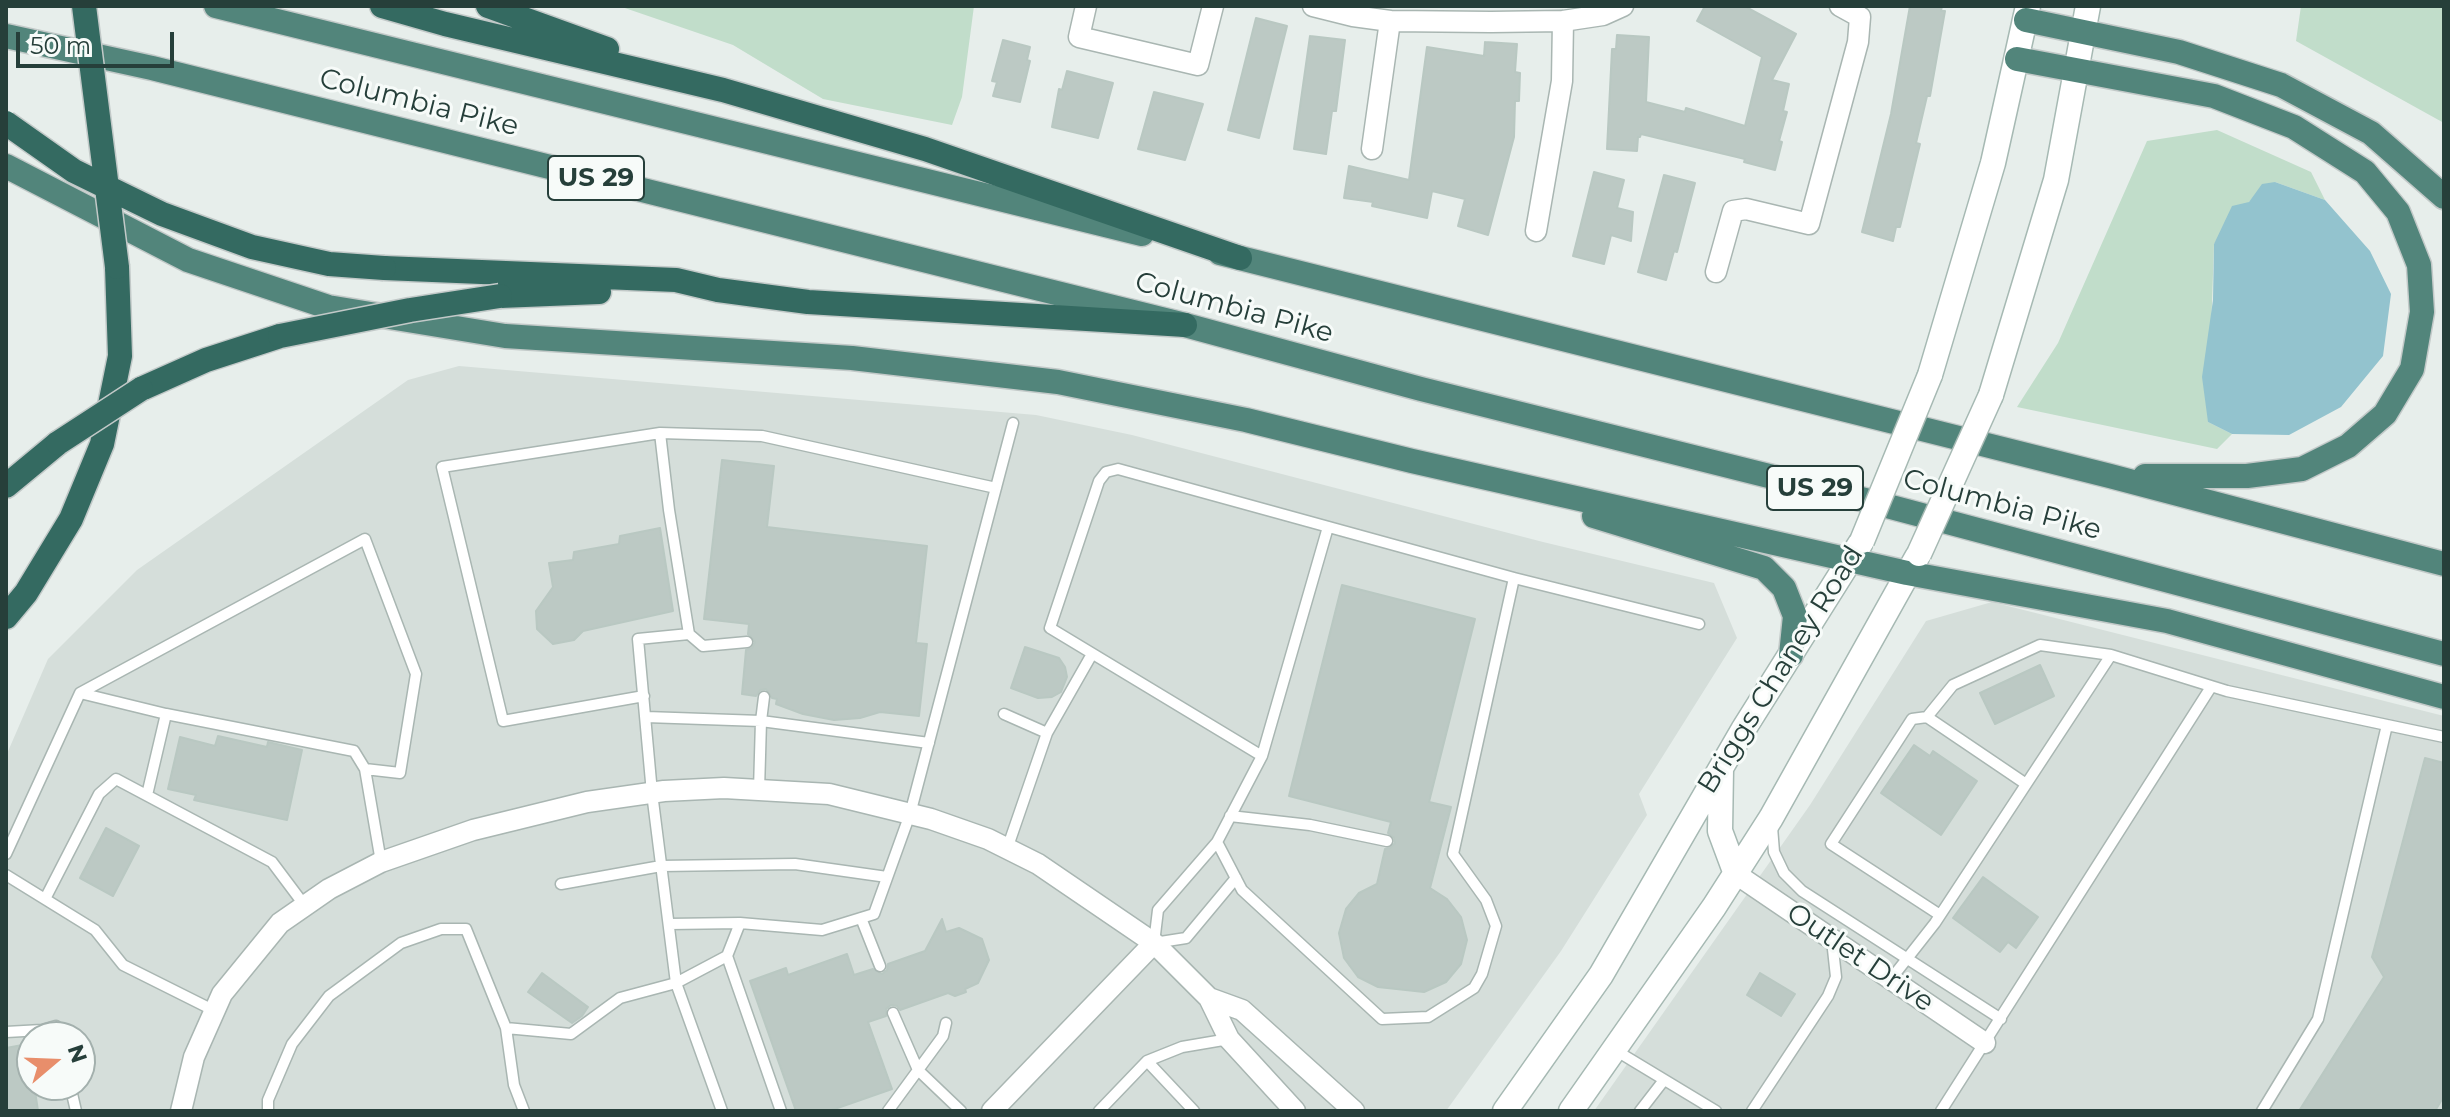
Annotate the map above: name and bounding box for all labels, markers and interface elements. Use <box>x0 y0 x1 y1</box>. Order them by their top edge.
scale bar <box>20 16 178 66</box>
text: 50 m <box>30 31 91 60</box>
street label: Columbia Pike <box>316 62 522 144</box>
road number: US 29 <box>548 156 644 200</box>
street label: Columbia Pike <box>1131 265 1337 351</box>
street label: Columbia Pike <box>1899 462 2105 548</box>
road number: US 29 <box>1767 466 1863 510</box>
street label: Briggs Chaney Road <box>1691 540 1871 800</box>
street label: Outlet Drive <box>1780 896 1940 1020</box>
north arrow <box>16 1021 96 1101</box>
text: N <box>62 1041 93 1066</box>

